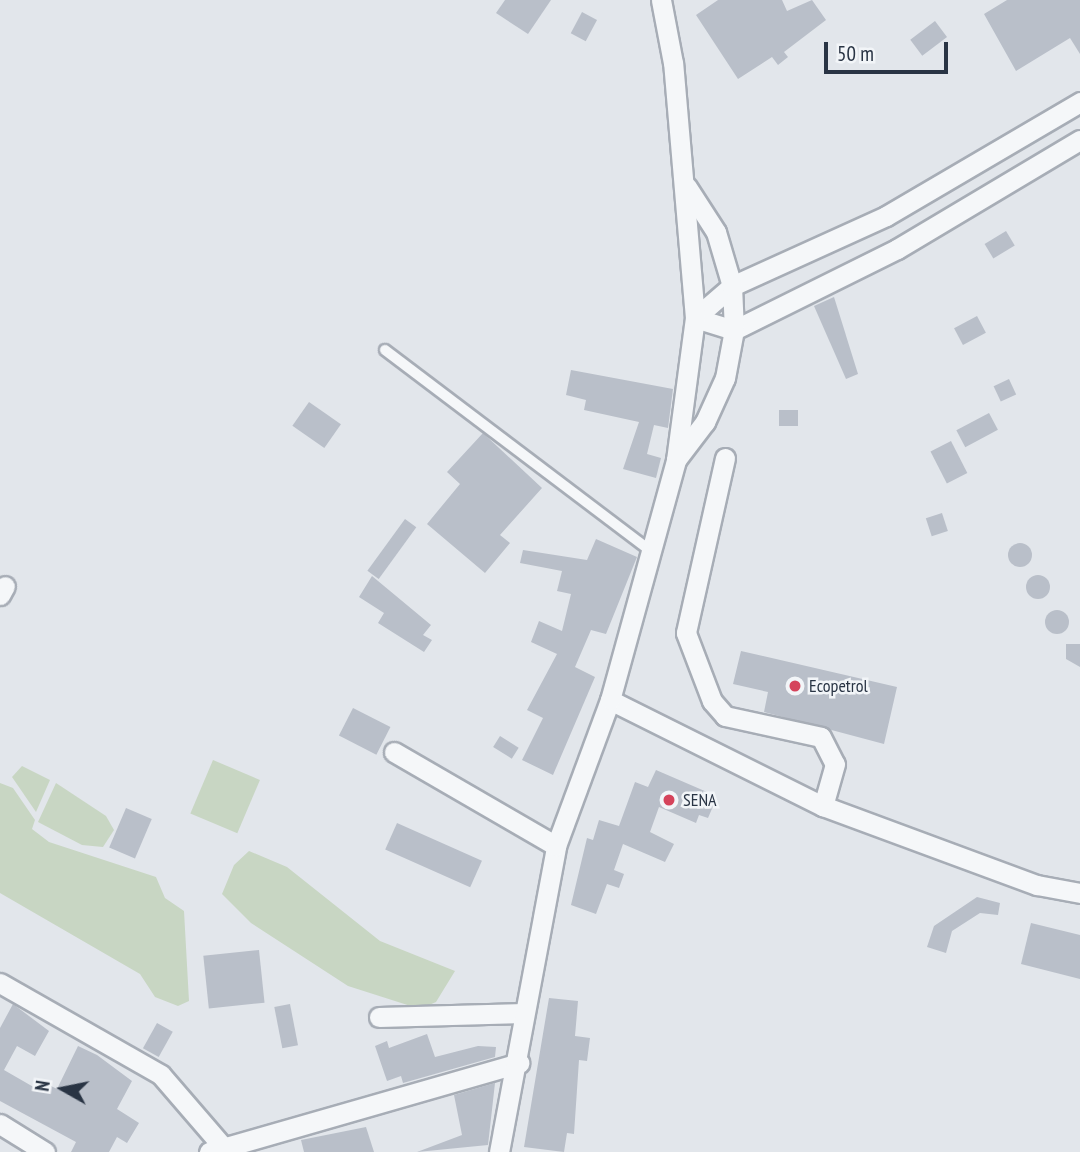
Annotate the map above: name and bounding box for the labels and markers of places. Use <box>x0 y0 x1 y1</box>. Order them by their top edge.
place label: Ecopetrol <box>809 675 868 697</box>
marker: Ecopetrol <box>787 678 803 694</box>
place label: SENA <box>683 789 717 811</box>
marker: SENA <box>661 792 677 808</box>

